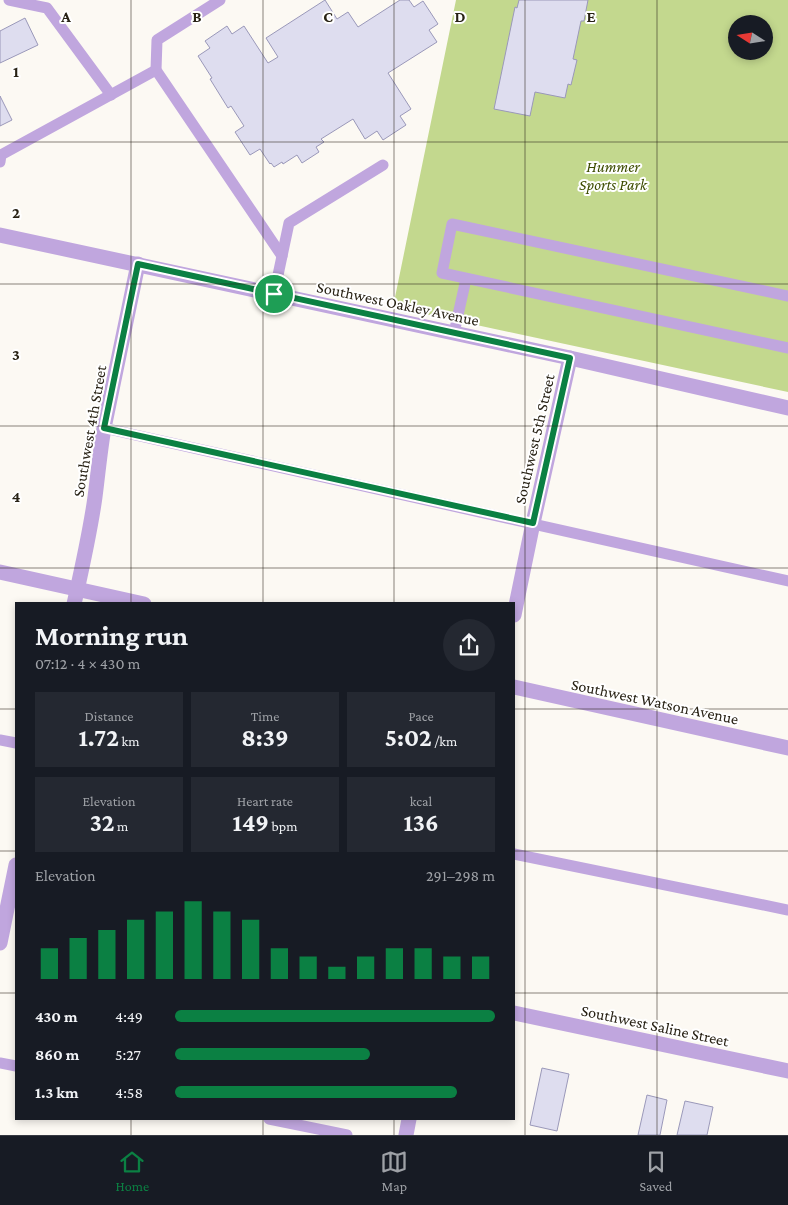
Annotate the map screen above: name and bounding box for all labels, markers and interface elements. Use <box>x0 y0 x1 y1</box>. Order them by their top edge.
text: A <box>60 8 71 25</box>
text: B <box>192 8 202 25</box>
text: C <box>323 8 333 25</box>
text: D <box>454 8 466 25</box>
text: E <box>586 8 596 25</box>
north arrow <box>728 15 772 60</box>
map controls <box>728 15 773 60</box>
text: 1 <box>13 63 19 80</box>
park label: Hummer Sports Park <box>579 158 648 194</box>
text: 2 <box>12 204 20 221</box>
pin <box>253 273 295 315</box>
street label: Southwest Oakley Avenue <box>315 278 481 330</box>
icon: arrive <box>260 280 288 308</box>
text: 3 <box>12 346 20 363</box>
street label: Southwest 4th Street <box>70 363 110 498</box>
street label: Southwest 5th Street <box>511 372 558 506</box>
text: 4 <box>12 488 21 505</box>
button: share <box>443 619 495 671</box>
text: Morning run <box>35 620 188 651</box>
text: 07:12 · 4 × 430 m <box>35 655 140 672</box>
street label: Southwest Watson Avenue <box>570 675 740 728</box>
text: Distance <box>85 708 133 724</box>
text: Time <box>251 708 279 724</box>
text: Pace <box>408 708 434 724</box>
text: 1.72 <box>79 724 119 751</box>
text: 8:39 <box>241 724 289 751</box>
text: 5:02 <box>385 724 432 751</box>
text: km <box>119 733 140 749</box>
text: /km <box>432 733 457 749</box>
text: Elevation <box>82 793 136 809</box>
text: Heart rate <box>237 793 293 809</box>
text: kcal <box>410 793 432 809</box>
text: 32 <box>90 809 114 836</box>
text: 149 <box>233 809 269 836</box>
text: 136 <box>403 809 439 836</box>
text: m <box>114 818 128 834</box>
text: bpm <box>269 818 297 834</box>
text: Elevation <box>35 867 96 884</box>
text: 291–298 m <box>426 867 495 884</box>
street label: Southwest Saline Street <box>580 1002 731 1050</box>
text: 430 m <box>35 1008 78 1025</box>
text: 4:49 <box>115 1008 143 1025</box>
text: 860 m <box>35 1046 79 1063</box>
text: 5:27 <box>115 1046 141 1063</box>
text: 1.3 km <box>35 1084 79 1101</box>
text: 4:58 <box>115 1084 143 1101</box>
tab: Home <box>116 1148 149 1194</box>
tab: Map <box>380 1148 408 1194</box>
tab: Saved <box>640 1148 672 1194</box>

